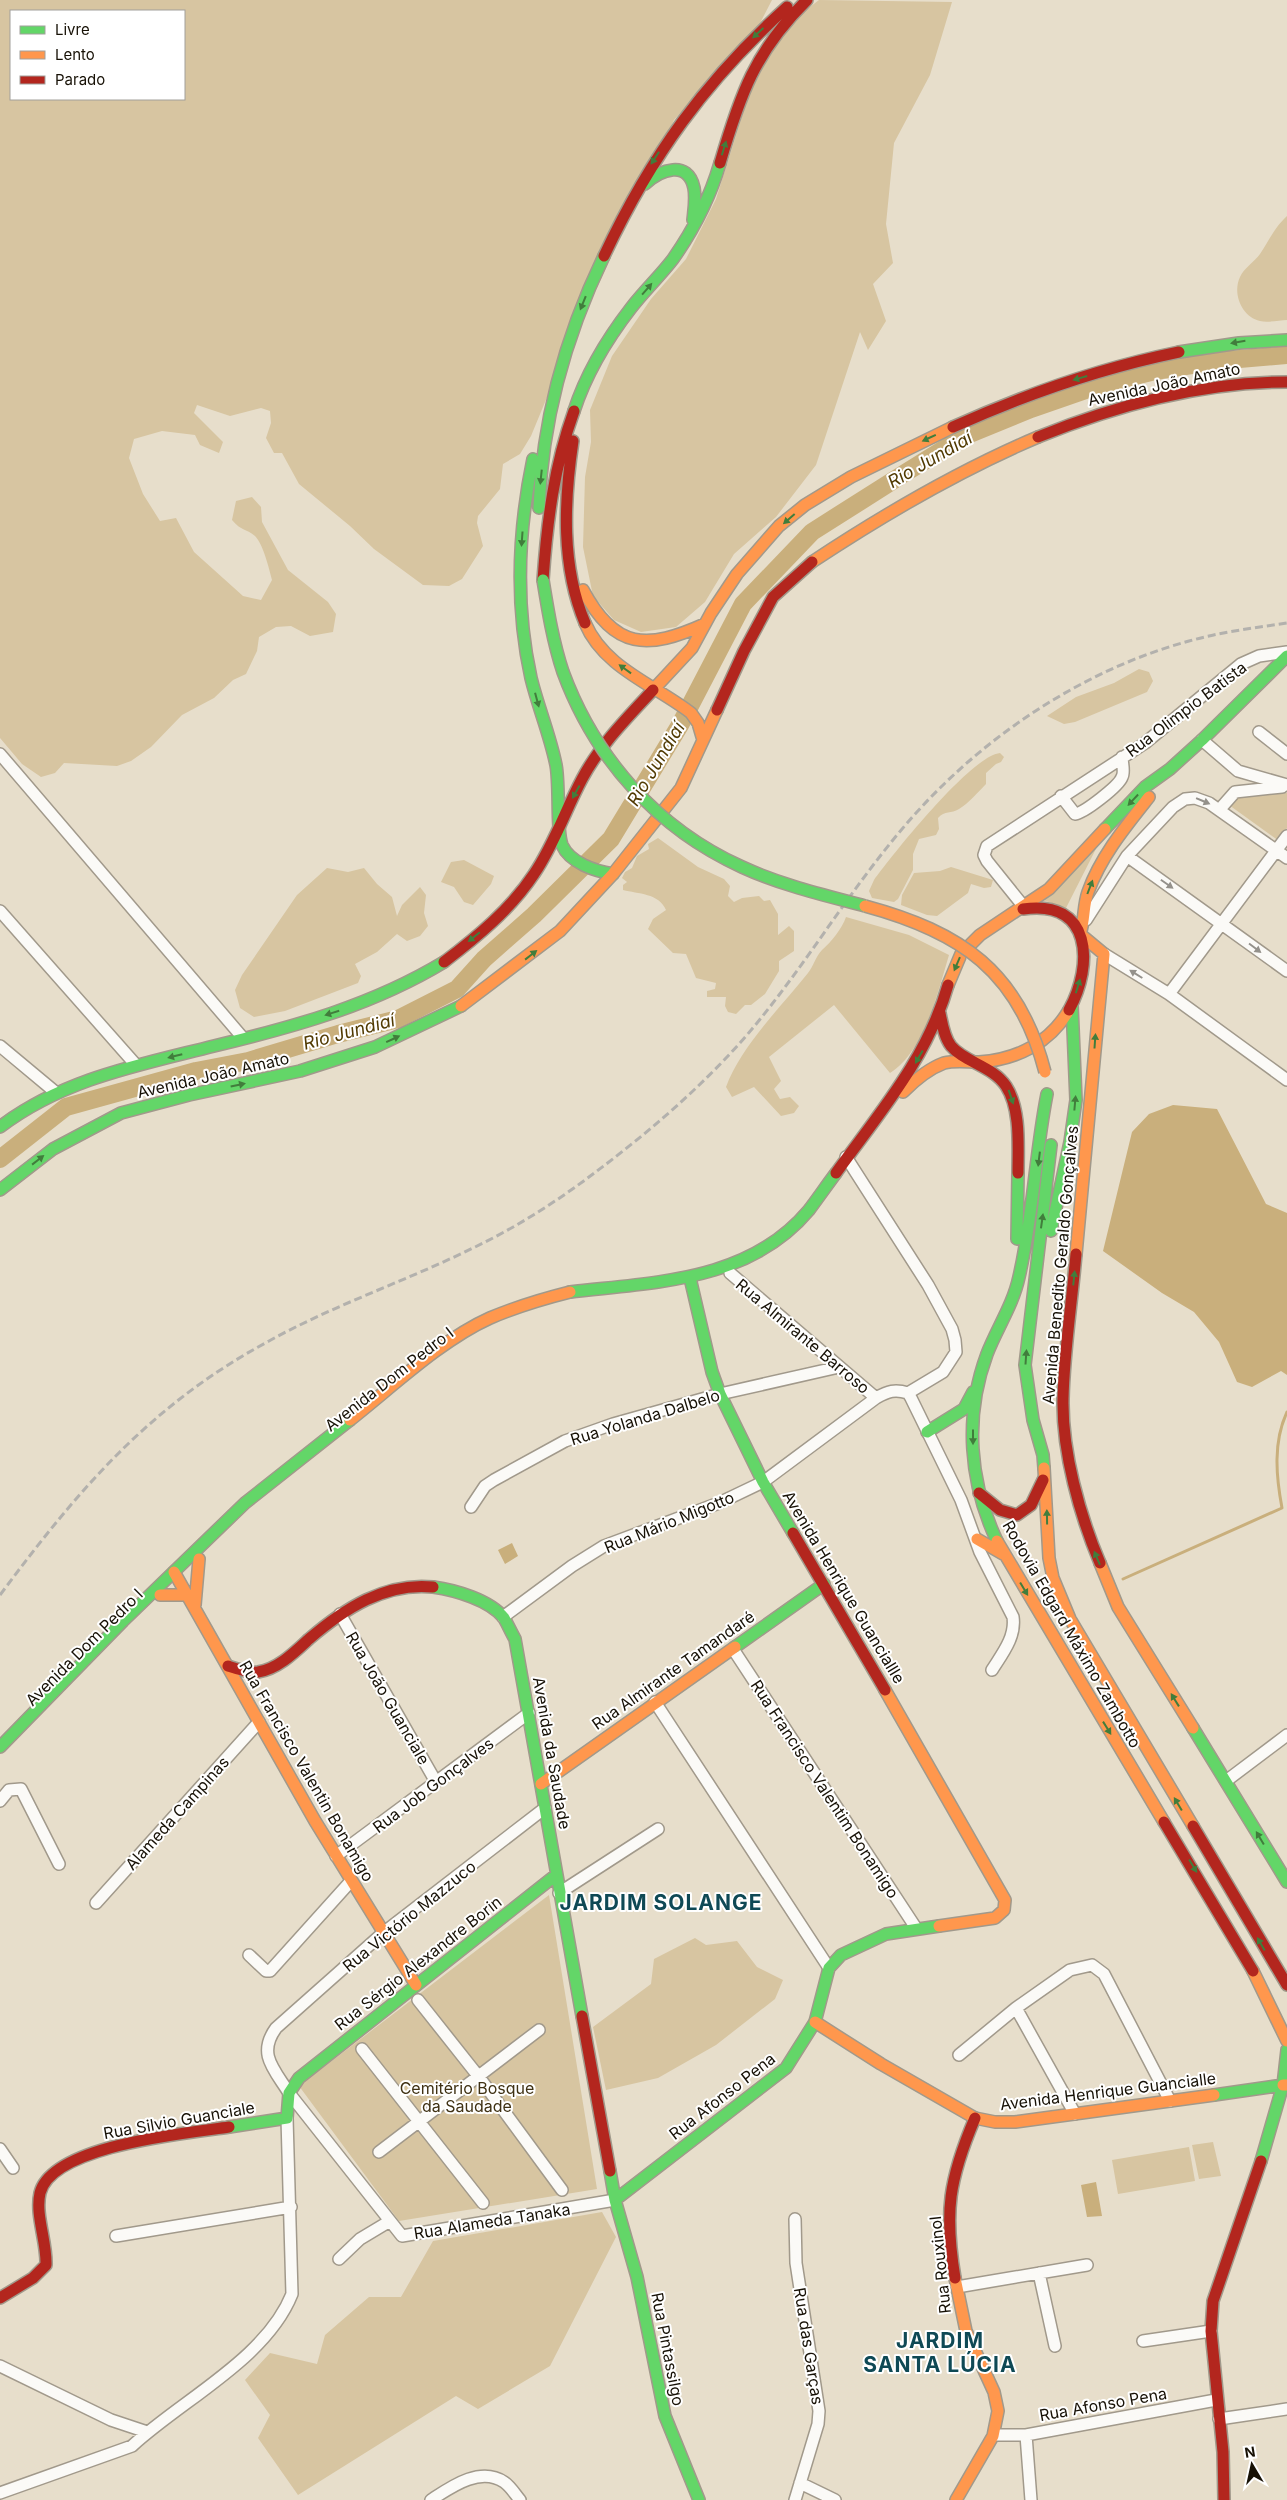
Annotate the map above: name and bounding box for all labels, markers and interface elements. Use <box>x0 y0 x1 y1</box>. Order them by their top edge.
legend <box>10 10 185 100</box>
text: Livre <box>55 20 90 39</box>
one-way arrow <box>752 27 765 38</box>
text: Lento <box>55 45 95 64</box>
text: Parado <box>55 70 105 89</box>
one-way arrow <box>720 140 728 155</box>
one-way arrow <box>651 151 660 164</box>
one-way arrow <box>641 283 652 295</box>
one-way arrow <box>579 296 587 310</box>
one-way arrow <box>1230 339 1246 347</box>
street label: Avenida João Amato <box>1086 358 1242 410</box>
one-way arrow <box>1072 374 1088 382</box>
water label: Rio Jundiaí <box>884 426 977 492</box>
one-way arrow <box>922 435 936 443</box>
one-way arrow <box>536 469 544 485</box>
one-way arrow <box>782 513 795 524</box>
one-way arrow <box>518 531 526 547</box>
street label: Rua Olimpio Batista <box>1122 657 1250 761</box>
one-way arrow <box>619 664 632 675</box>
one-way arrow <box>534 692 542 707</box>
water label: Rio Jundiaí <box>622 717 690 810</box>
one-way arrow <box>572 784 580 799</box>
one-way arrow <box>1127 794 1139 806</box>
one-way arrow <box>1196 797 1211 805</box>
one-way arrow <box>1160 879 1174 889</box>
one-way arrow <box>1087 880 1095 894</box>
one-way arrow <box>468 932 481 943</box>
one-way arrow <box>1248 942 1261 953</box>
one-way arrow <box>524 949 537 960</box>
one-way arrow <box>953 957 961 971</box>
one-way arrow <box>1130 969 1143 979</box>
one-way arrow <box>1075 978 1083 993</box>
water label: Rio Jundiaí <box>301 1009 399 1054</box>
one-way arrow <box>324 1010 339 1018</box>
one-way arrow <box>1091 1033 1099 1049</box>
one-way arrow <box>386 1034 400 1042</box>
street label: Avenida João Amato <box>135 1048 291 1102</box>
one-way arrow <box>915 1050 923 1064</box>
one-way arrow <box>168 1052 183 1060</box>
one-way arrow <box>230 1081 245 1089</box>
one-way arrow <box>1007 1090 1015 1105</box>
one-way arrow <box>1071 1094 1079 1110</box>
street label: Avenida Benedito Geraldo Gonçalves <box>1038 1125 1082 1405</box>
one-way arrow <box>1035 1152 1043 1168</box>
one-way arrow <box>31 1154 44 1165</box>
one-way arrow <box>1038 1213 1046 1229</box>
one-way arrow <box>1070 1269 1078 1285</box>
street label: Rua Almirante Barroso <box>732 1274 874 1398</box>
street label: Avenida Dom Pedro I <box>321 1323 457 1435</box>
one-way arrow <box>1022 1349 1030 1365</box>
street label: Rua Yolanda Dalbelo <box>568 1385 722 1449</box>
one-way arrow <box>969 1429 977 1445</box>
street label: Rua Mário Migotto <box>601 1487 737 1557</box>
street label: Avenida Henrique Guanciallle <box>778 1487 910 1687</box>
one-way arrow <box>1042 1509 1050 1525</box>
street label: Rodovia Edgard Máximo Zambotto <box>998 1517 1146 1751</box>
one-way arrow <box>1093 1551 1101 1565</box>
one-way arrow <box>1019 1582 1028 1595</box>
street label: Avenida Dom Pedro I <box>21 1584 147 1710</box>
street label: Rua Almirante Tamandaré <box>588 1606 758 1734</box>
street label: Rua João Guanciale <box>342 1628 434 1768</box>
street label: Rua Francisco Valentin Bonamigo <box>235 1657 379 1885</box>
street label: Avenida da Saudade <box>529 1675 575 1831</box>
street label: Rua Francisco Valentim Bonamigo <box>747 1676 903 1902</box>
one-way arrow <box>1171 1693 1180 1707</box>
one-way arrow <box>1103 1721 1112 1735</box>
street label: Rua Job Gonçalves <box>369 1733 497 1837</box>
street label: Alameda Campinas <box>121 1752 233 1874</box>
one-way arrow <box>1174 1797 1183 1810</box>
one-way arrow <box>1256 1832 1265 1845</box>
street label: Rua Victório Mazzuco <box>338 1856 480 1976</box>
one-way arrow <box>1188 1860 1197 1873</box>
district label: JARDIM SOLANGE <box>560 1890 762 1915</box>
street label: Rua Sérgio Alexandre Borin <box>330 1892 506 2034</box>
one-way arrow <box>1256 1937 1265 1951</box>
street label: Rua Afonso Pena <box>665 2048 779 2144</box>
street label: Avenida Henrique Guancialle <box>999 2068 1217 2114</box>
park label: Cemitério Bosque da Saudade <box>400 2078 534 2116</box>
street label: Rua Silvio Guanciale <box>102 2097 256 2143</box>
street label: Rua Alameda Tanaka <box>412 2199 572 2243</box>
street label: Rua Rouxinol <box>925 2215 955 2315</box>
street label: Rua das Garças <box>790 2286 828 2406</box>
street label: Rua Pintassilgo <box>647 2291 689 2407</box>
district label: JARDIM SANTA LÚCIA <box>863 2328 1017 2377</box>
street label: Rua Afonso Pena <box>1038 2383 1168 2425</box>
north arrow <box>1227 2440 1277 2490</box>
text: N <box>1243 2442 1256 2461</box>

